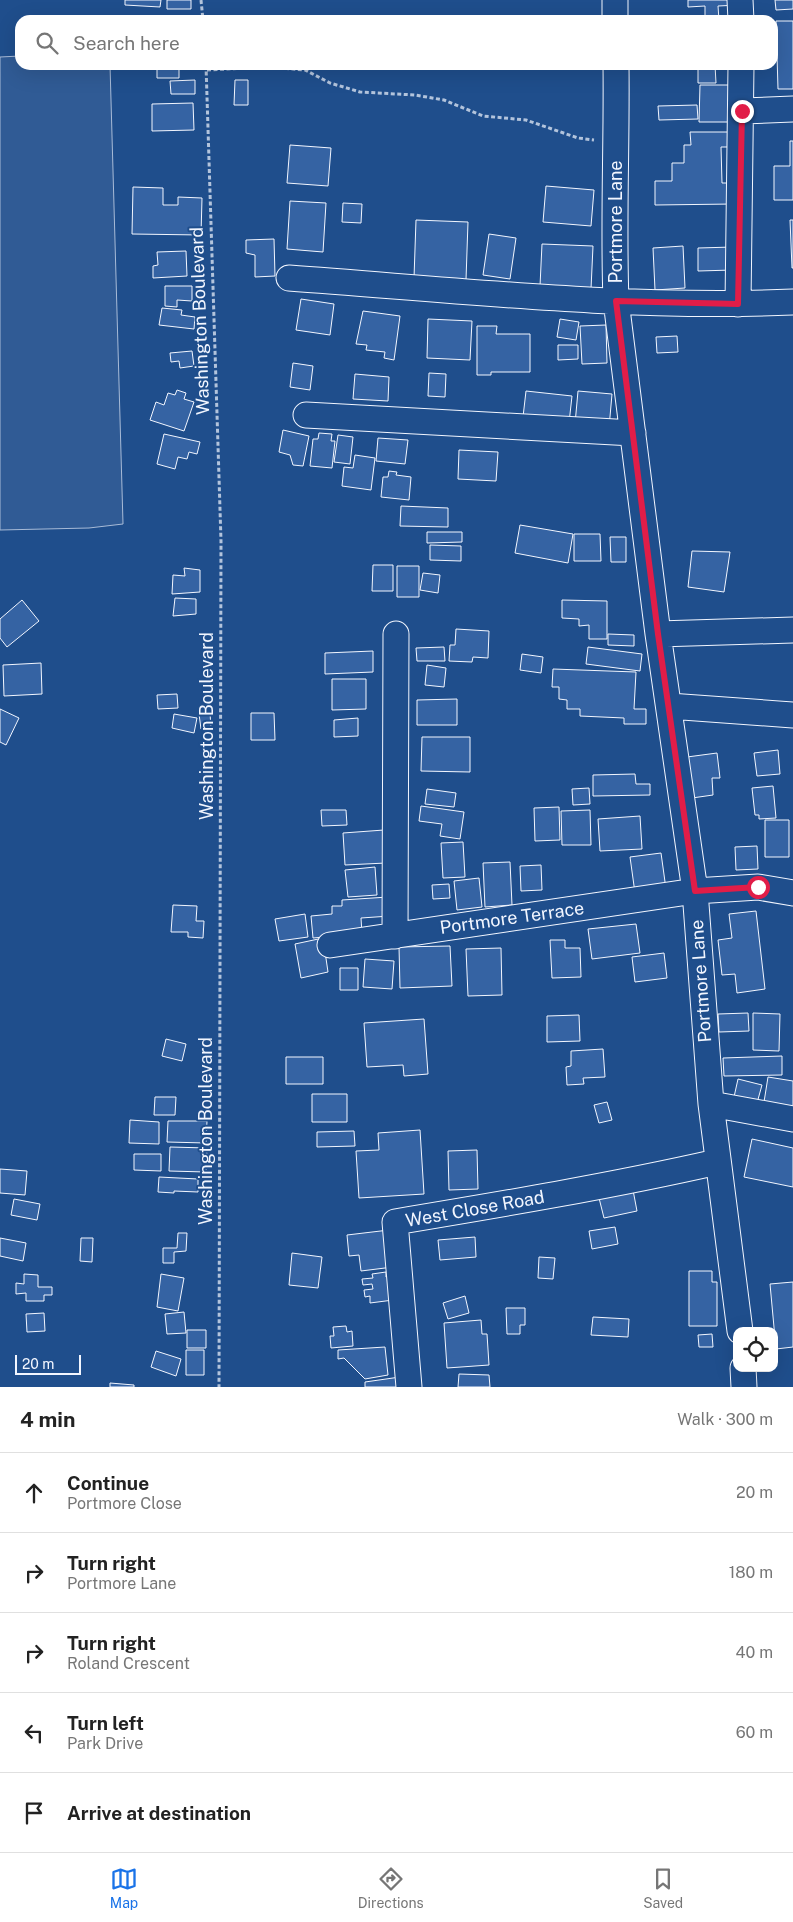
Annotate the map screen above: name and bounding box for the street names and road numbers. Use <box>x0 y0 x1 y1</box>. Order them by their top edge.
street label: Portmore Lane <box>605 161 626 284</box>
street label: Washington Boulevard <box>186 227 213 415</box>
street label: Washington Boulevard <box>196 632 217 820</box>
street label: Portmore Terrace <box>438 897 585 938</box>
street label: Portmore Lane <box>686 919 715 1043</box>
street label: Washington Boulevard <box>195 1037 216 1225</box>
street label: West Close Road <box>404 1186 546 1231</box>

